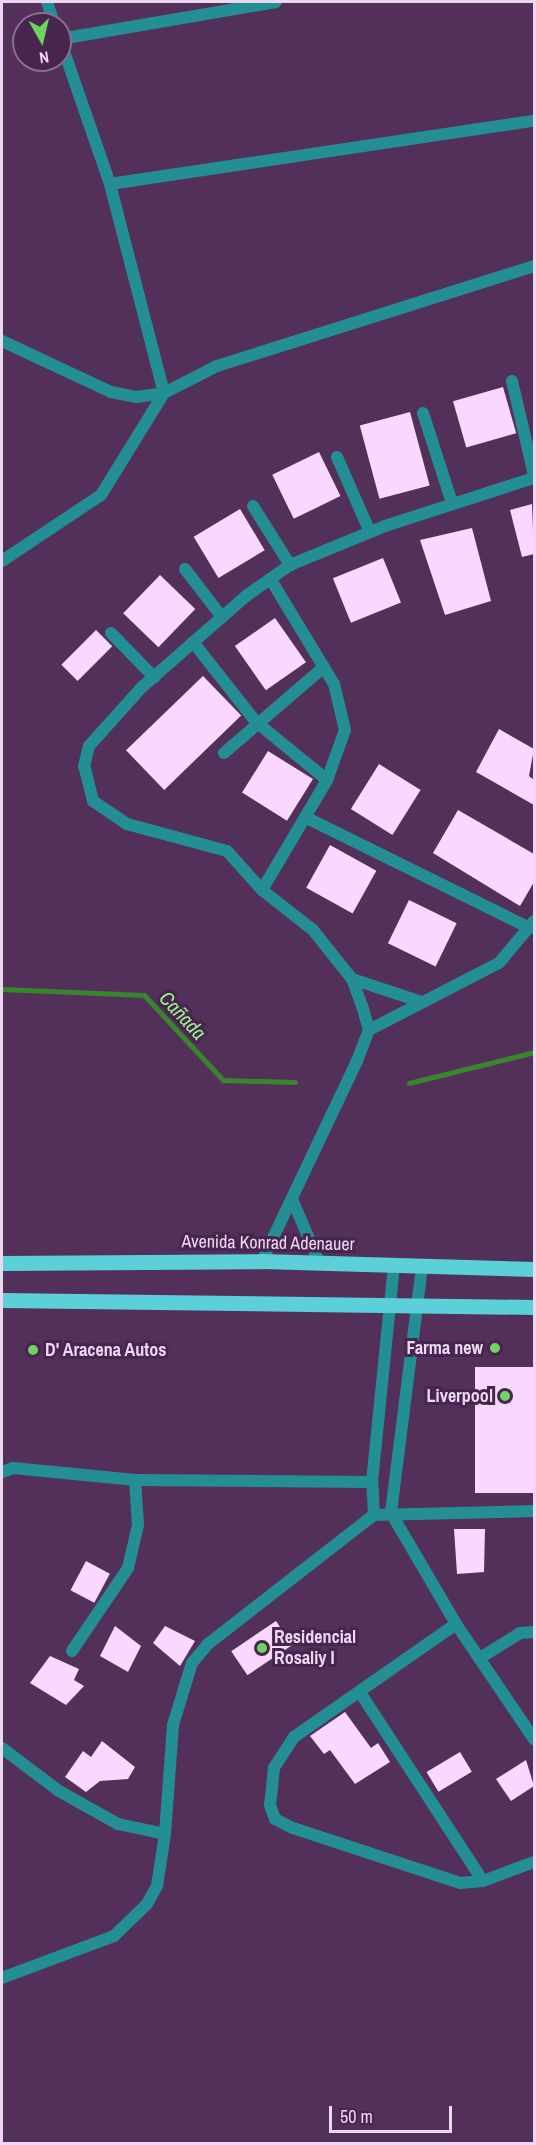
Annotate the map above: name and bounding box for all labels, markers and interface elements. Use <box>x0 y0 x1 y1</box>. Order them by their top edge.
north arrow <box>12 12 72 72</box>
text: N <box>38 46 50 69</box>
water label: Cañada <box>155 986 211 1044</box>
street label: Avenida Konrad Adenauer <box>181 1231 355 1255</box>
place label: Farma new <box>407 1337 483 1359</box>
place label: D' Aracena Autos <box>45 1339 167 1361</box>
marker: Farma new <box>488 1341 502 1355</box>
marker: D' Aracena Autos <box>26 1343 40 1357</box>
place label: Liverpool <box>427 1385 493 1407</box>
marker: Liverpool <box>498 1389 512 1403</box>
place label: Residencial Rosaliy I <box>274 1627 356 1670</box>
marker: Residencial Rosaliy I <box>255 1641 269 1655</box>
scale bar <box>332 2094 455 2132</box>
text: 50 m <box>340 2104 373 2129</box>

